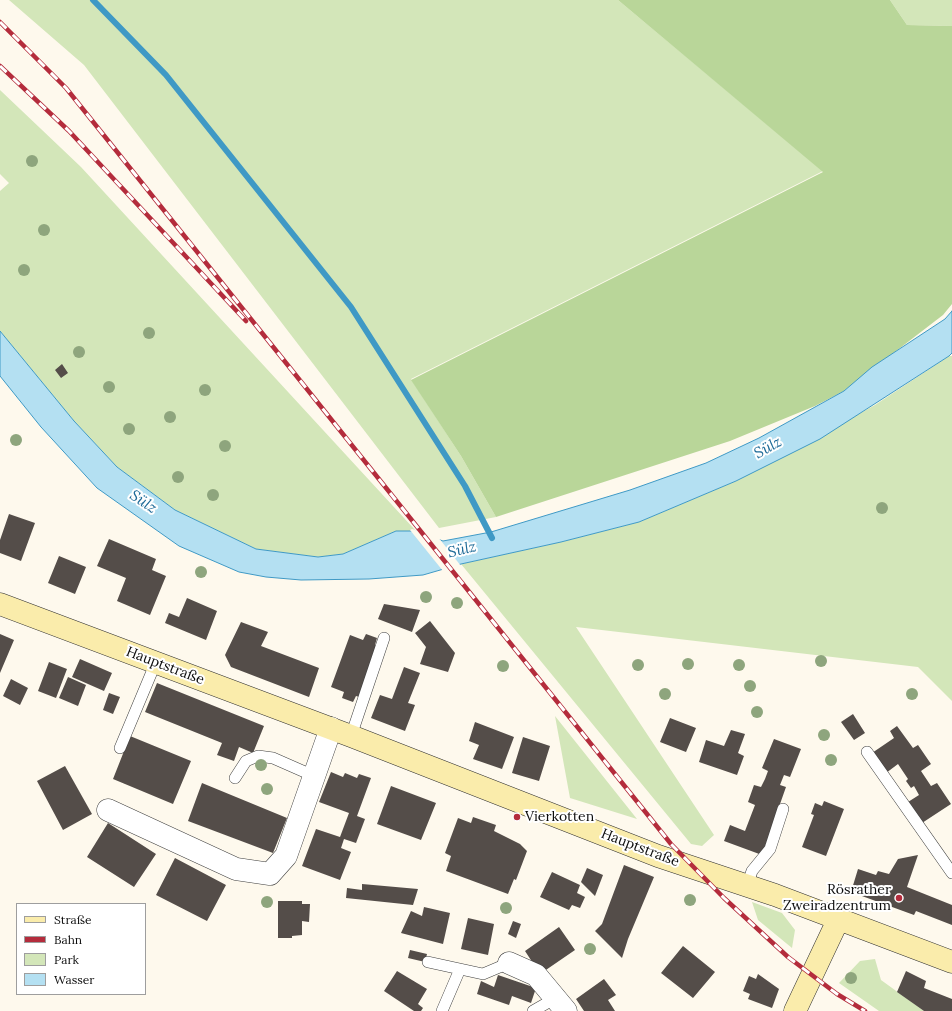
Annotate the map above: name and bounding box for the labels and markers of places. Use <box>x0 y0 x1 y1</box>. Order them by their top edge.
place label: Vierkotten <box>525 809 594 825</box>
marker: Vierkotten <box>512 812 522 822</box>
place label: Rösrather Zweiradzentrum <box>783 882 891 914</box>
marker: Rösrather Zweiradzentrum <box>894 893 904 903</box>

